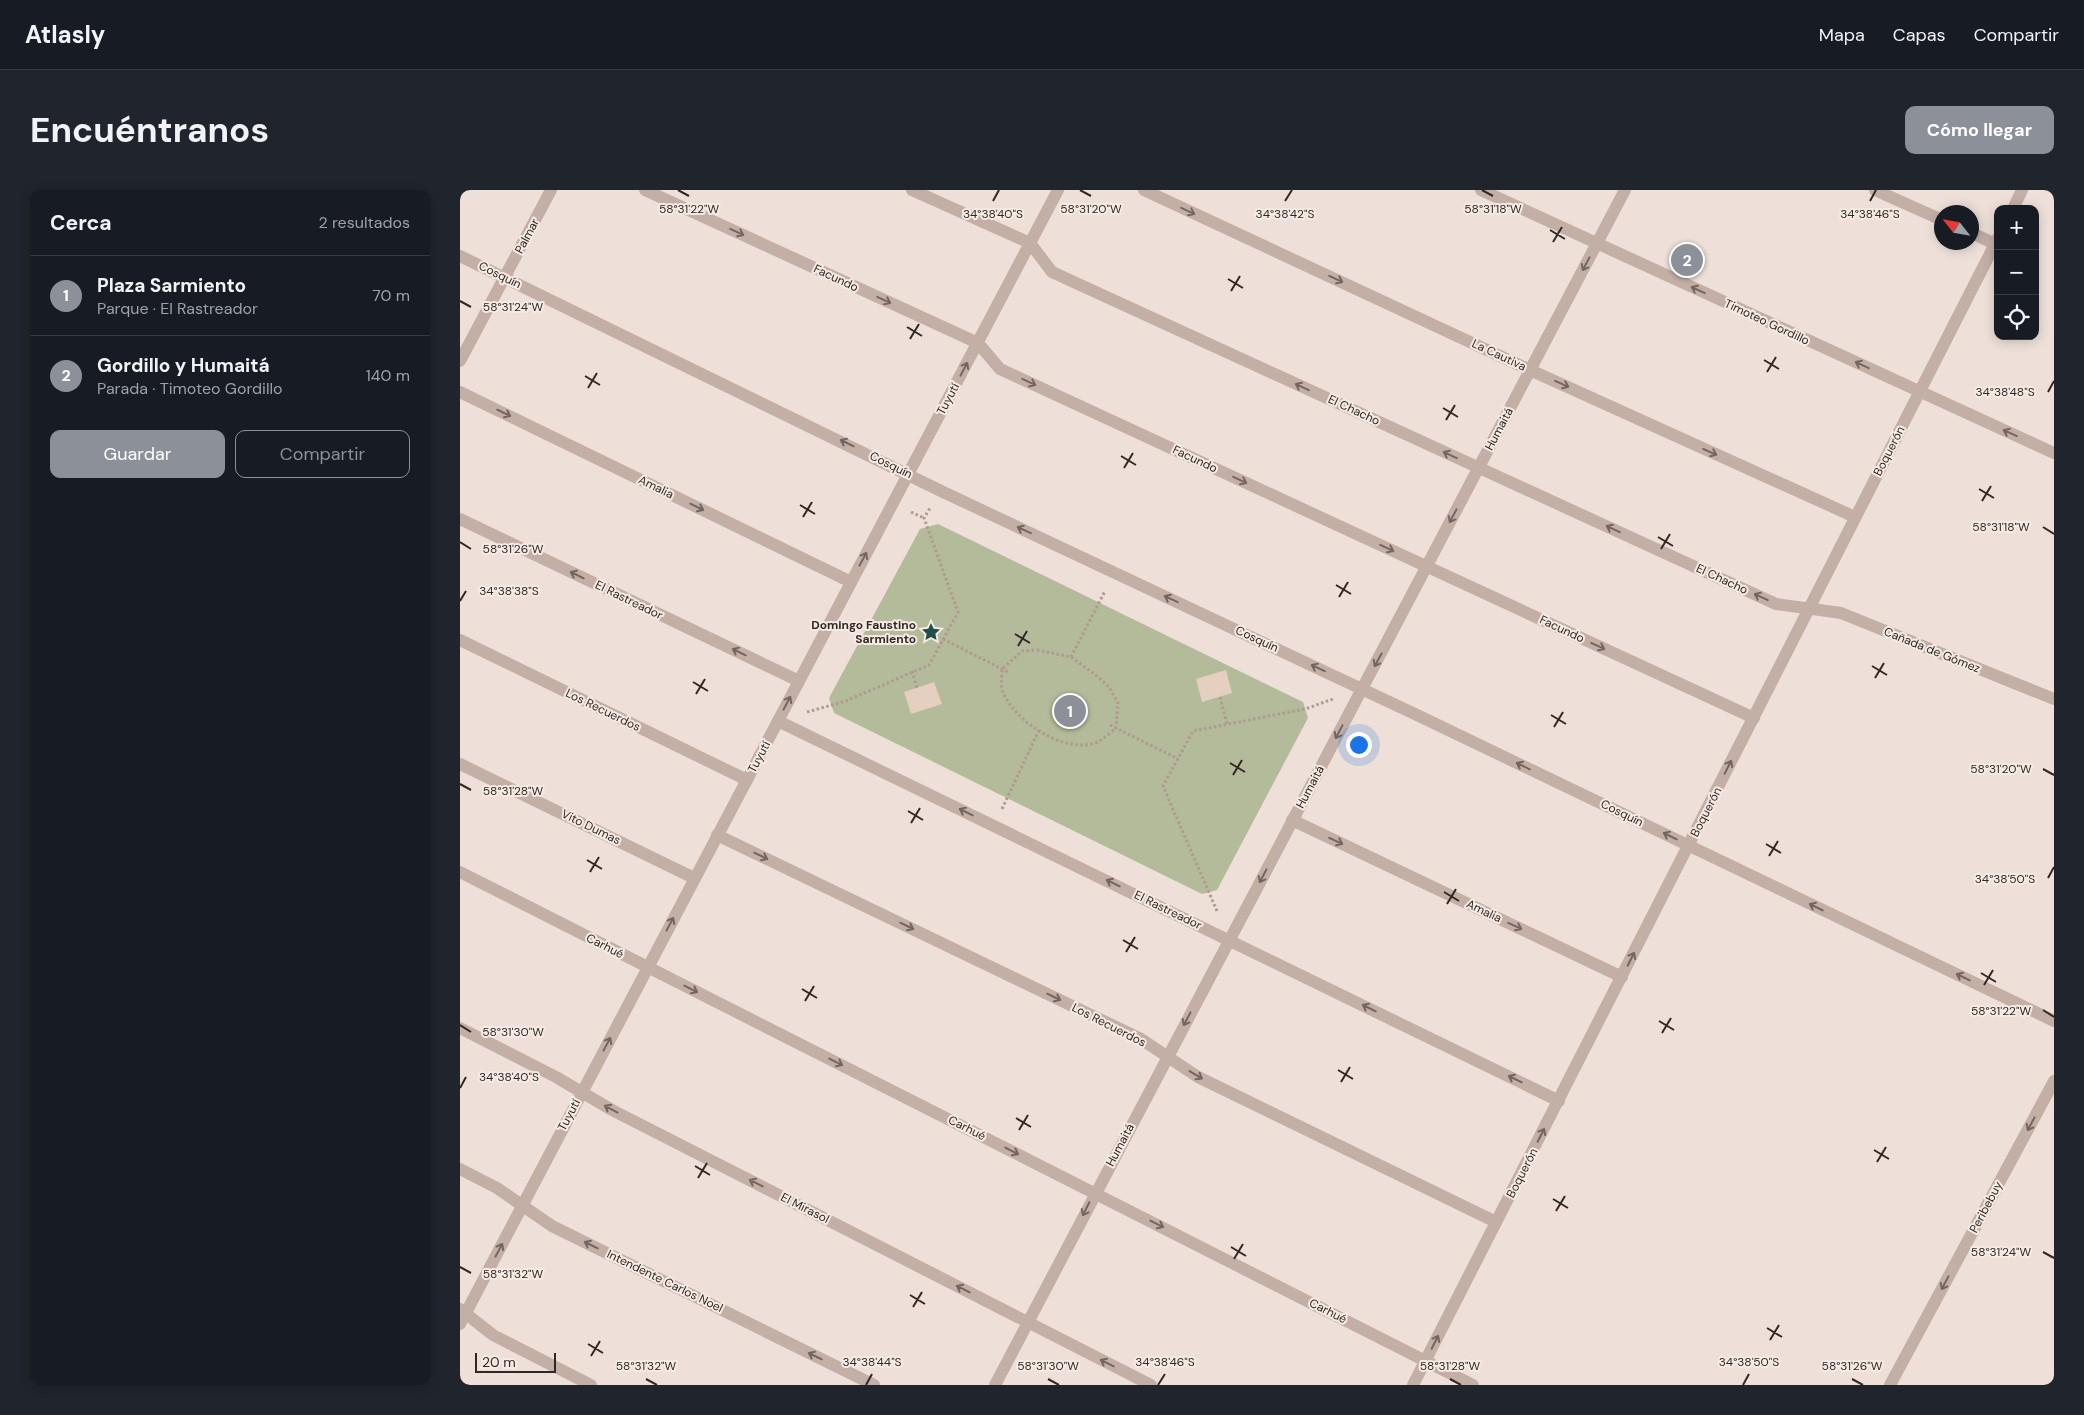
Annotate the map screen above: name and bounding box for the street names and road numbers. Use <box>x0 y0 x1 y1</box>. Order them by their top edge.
street label: Palmar <box>511 215 543 256</box>
street label: Cosquín <box>476 258 524 292</box>
street label: Facundo <box>811 261 861 295</box>
street label: Timoteo Gordillo <box>1722 295 1812 349</box>
street label: La Cautiva <box>1469 335 1529 375</box>
street label: Tuyutí <box>933 380 963 418</box>
street label: El Chacho <box>1325 391 1383 429</box>
street label: Humaitá <box>1481 405 1517 453</box>
street label: Boquerón <box>1870 423 1908 479</box>
street label: Facundo <box>1170 442 1220 476</box>
street label: Cosquín <box>867 448 915 482</box>
street label: Amalia <box>636 472 676 502</box>
street label: El Chacho <box>1693 560 1751 598</box>
street label: El Rastreador <box>593 577 666 623</box>
street label: Facundo <box>1537 612 1587 646</box>
street label: Cosquín <box>1233 622 1281 656</box>
street label: Cañada de Gómez <box>1881 623 1983 677</box>
street label: Los Recuerdos <box>563 685 643 735</box>
street label: Tuyutí <box>744 738 774 776</box>
street label: Humaitá <box>1292 763 1328 811</box>
street label: Boquerón <box>1687 784 1725 840</box>
street label: Cosquín <box>1598 796 1646 830</box>
street label: Vito Dumas <box>559 806 623 848</box>
street label: El Rastreador <box>1132 887 1205 933</box>
street label: Amalia <box>1464 896 1504 926</box>
street label: Carhué <box>583 930 627 962</box>
street label: Los Recuerdos <box>1069 999 1149 1051</box>
street label: Tuyutí <box>554 1096 584 1134</box>
street label: Carhué <box>945 1112 989 1144</box>
street label: Humaitá <box>1102 1121 1138 1169</box>
street label: Boquerón <box>1503 1145 1541 1201</box>
street label: Peribebuy <box>1966 1178 2006 1236</box>
street label: El Mirasol <box>778 1189 832 1227</box>
street label: Intendente Carlos Noel <box>604 1246 726 1316</box>
street label: Carhué <box>1306 1295 1350 1327</box>

